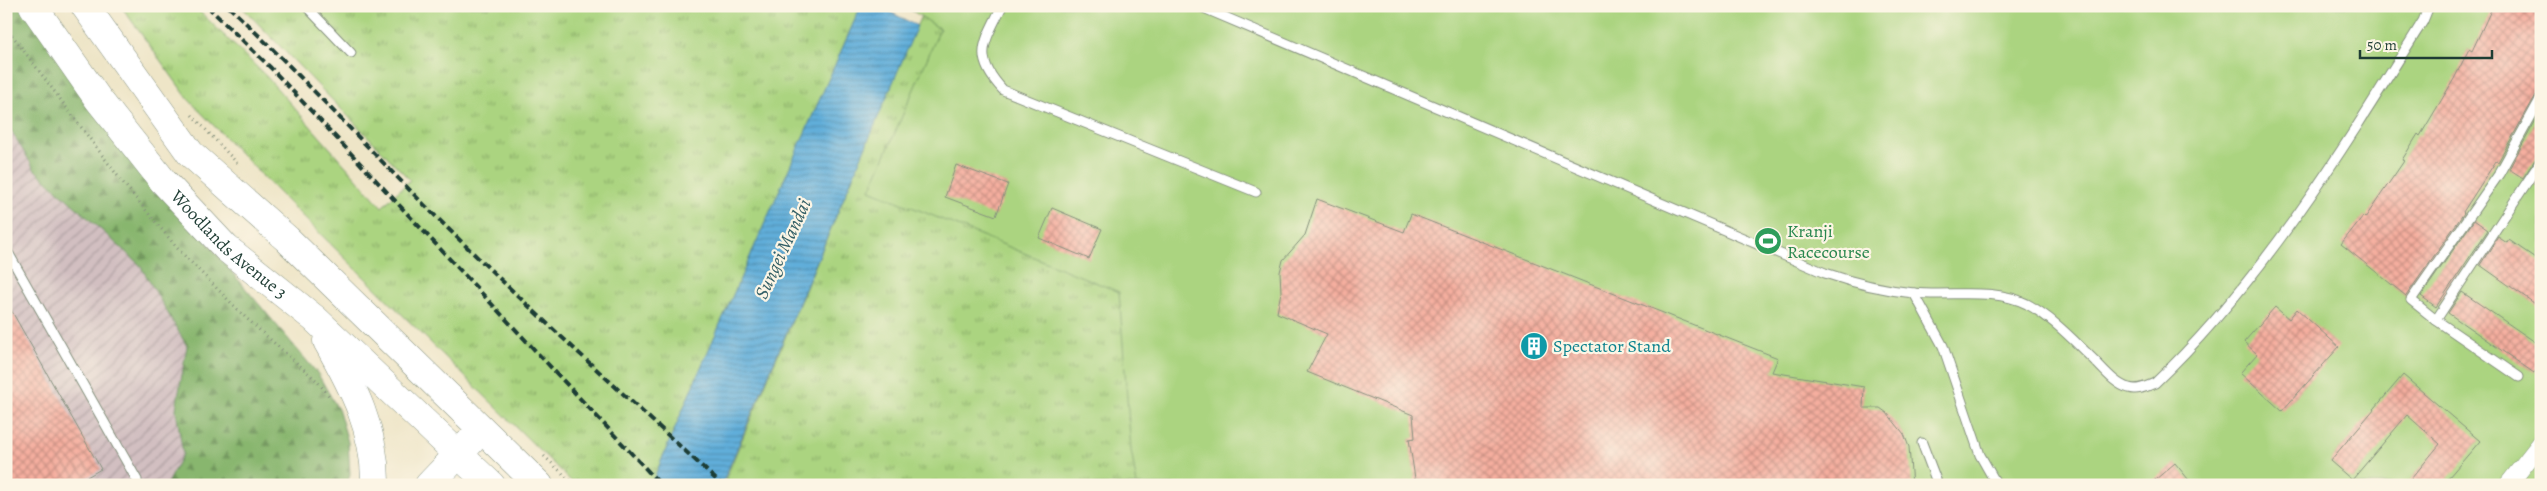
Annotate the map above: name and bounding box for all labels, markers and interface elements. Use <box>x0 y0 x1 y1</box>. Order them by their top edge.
scale bar <box>2360 28 2492 60</box>
text: 50 m <box>2367 35 2397 55</box>
street label: Woodlands Avenue 3 <box>165 184 292 304</box>
water label: Sungei Mandai <box>748 195 818 303</box>
place label: Kranji Racecourse <box>1787 219 1870 264</box>
sports icon: Kranji Racecourse <box>1753 226 1783 256</box>
building icon: Spectator Stand <box>1519 331 1549 361</box>
place label: Spectator Stand <box>1553 334 1671 358</box>

